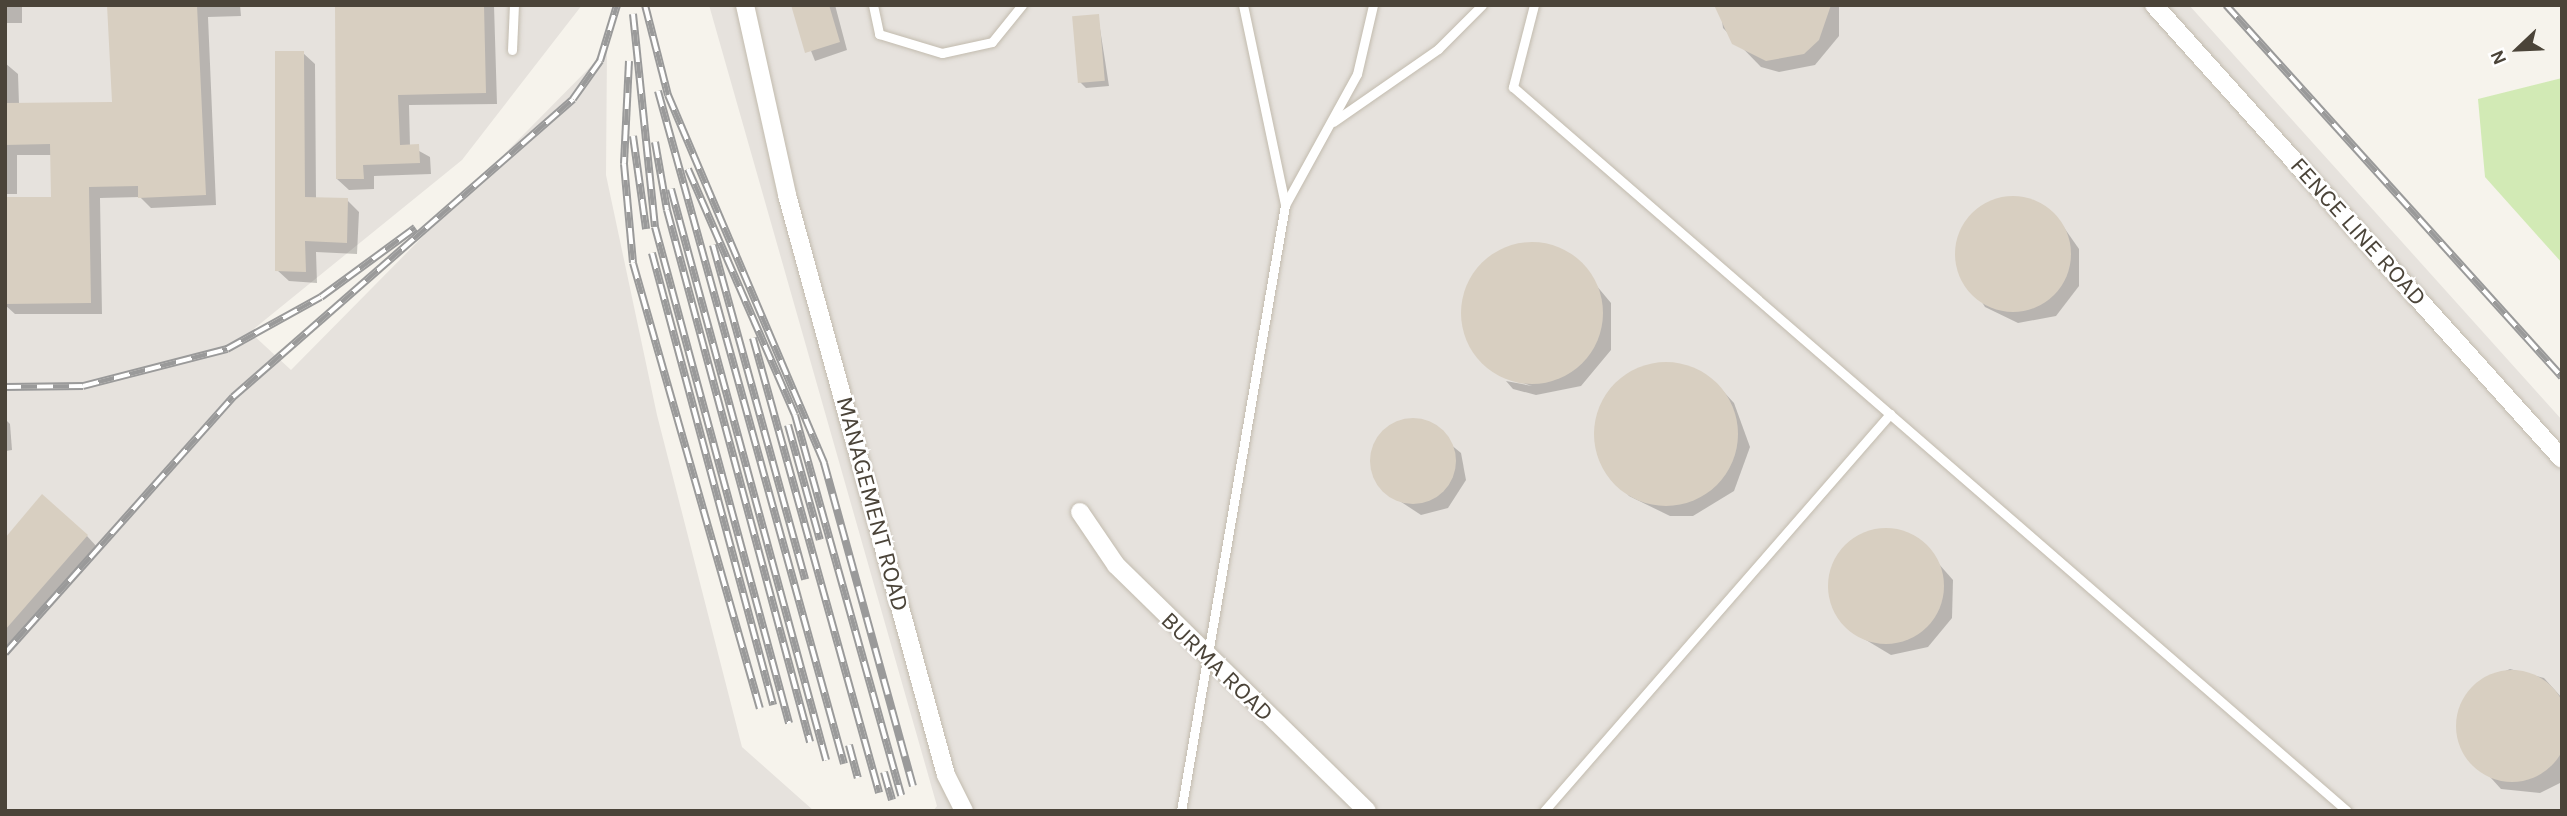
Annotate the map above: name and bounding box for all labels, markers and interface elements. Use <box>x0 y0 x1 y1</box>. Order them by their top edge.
north arrow <box>2483 14 2553 84</box>
text: N <box>2486 47 2511 68</box>
street label: FENCE LINE ROAD <box>2284 152 2432 312</box>
street label: MANAGEMENT ROAD <box>829 394 915 614</box>
street label: BURMA ROAD <box>1155 606 1279 728</box>

